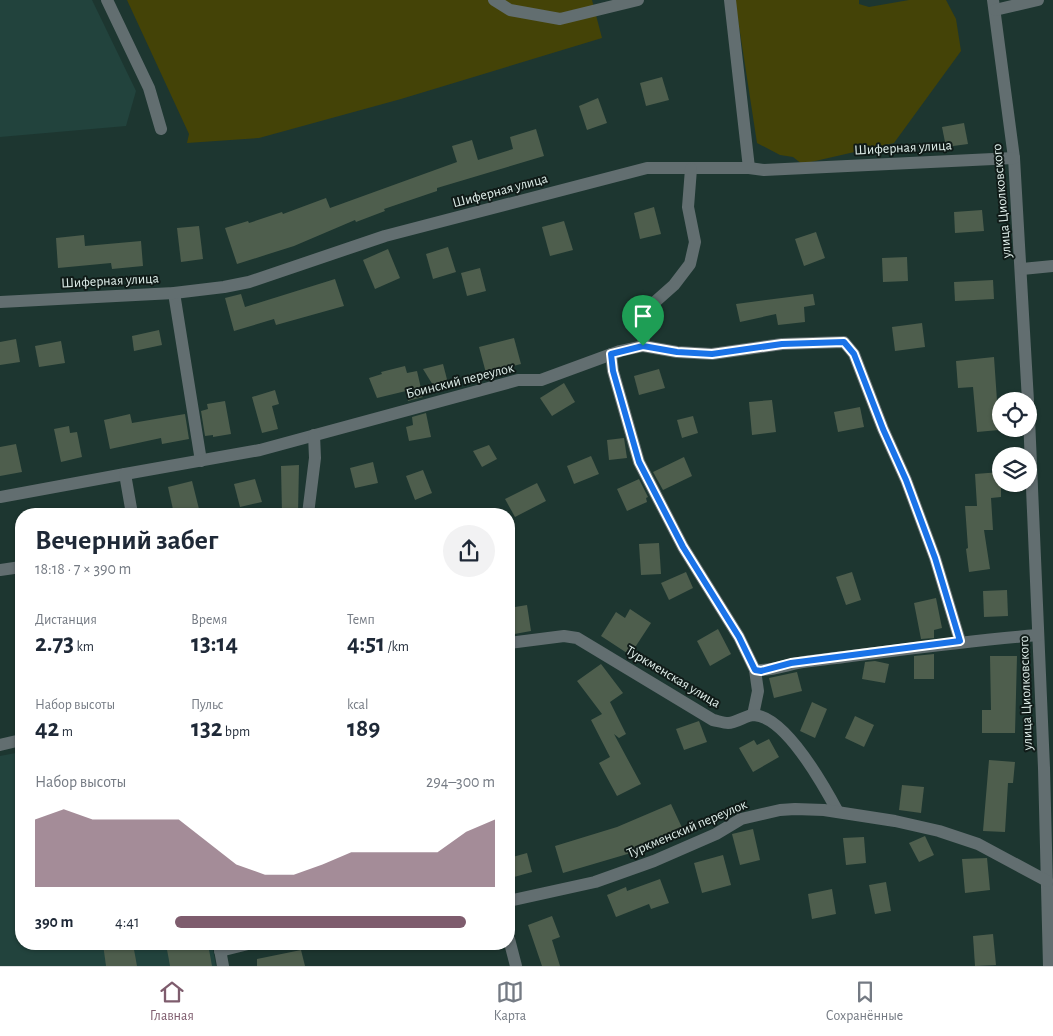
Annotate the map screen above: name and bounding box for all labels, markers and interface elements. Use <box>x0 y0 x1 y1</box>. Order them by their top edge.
street label: Шиферная улица <box>854 138 953 158</box>
street label: улица Циолковского <box>990 143 1014 260</box>
street label: Шиферная улица <box>451 171 550 210</box>
street label: Шиферная улица <box>61 271 160 291</box>
pin <box>622 295 664 346</box>
icon: arrive <box>629 302 657 330</box>
street label: Боинский переулок <box>404 361 516 401</box>
map controls <box>992 392 1037 492</box>
button: locate <box>992 392 1037 437</box>
button: layers <box>992 447 1037 492</box>
button: share <box>443 525 495 577</box>
text: Вечерний забег <box>35 527 218 555</box>
text: 18:18 · 7 × 390 m <box>35 561 131 577</box>
text: Дистанция <box>35 613 97 627</box>
text: Время <box>191 613 227 627</box>
text: Темп <box>347 613 375 627</box>
text: 2.73 <box>35 631 74 656</box>
text: 13:14 <box>191 631 238 656</box>
text: 4:51 <box>347 631 385 656</box>
street label: улица Циолковского <box>1017 635 1035 752</box>
text: km <box>74 640 94 654</box>
text: /km <box>385 640 409 654</box>
street label: Туркменская улица <box>623 643 723 711</box>
text: Набор высоты <box>35 698 115 712</box>
text: Пульс <box>191 698 224 712</box>
text: kcal <box>347 698 368 712</box>
text: 42 <box>35 716 59 741</box>
text: 132 <box>191 716 223 741</box>
text: 189 <box>347 716 380 741</box>
text: m <box>59 725 73 739</box>
text: bpm <box>223 725 250 739</box>
text: Набор высоты <box>35 774 126 790</box>
text: 294–300 m <box>426 774 495 790</box>
street label: Туркменский переулок <box>625 797 750 861</box>
text: 390 m <box>35 914 73 930</box>
text: 4:41 <box>115 914 140 930</box>
tab: Главная <box>150 978 194 1025</box>
tab: Карта <box>493 978 526 1025</box>
tab: Сохранённые <box>826 978 903 1025</box>

